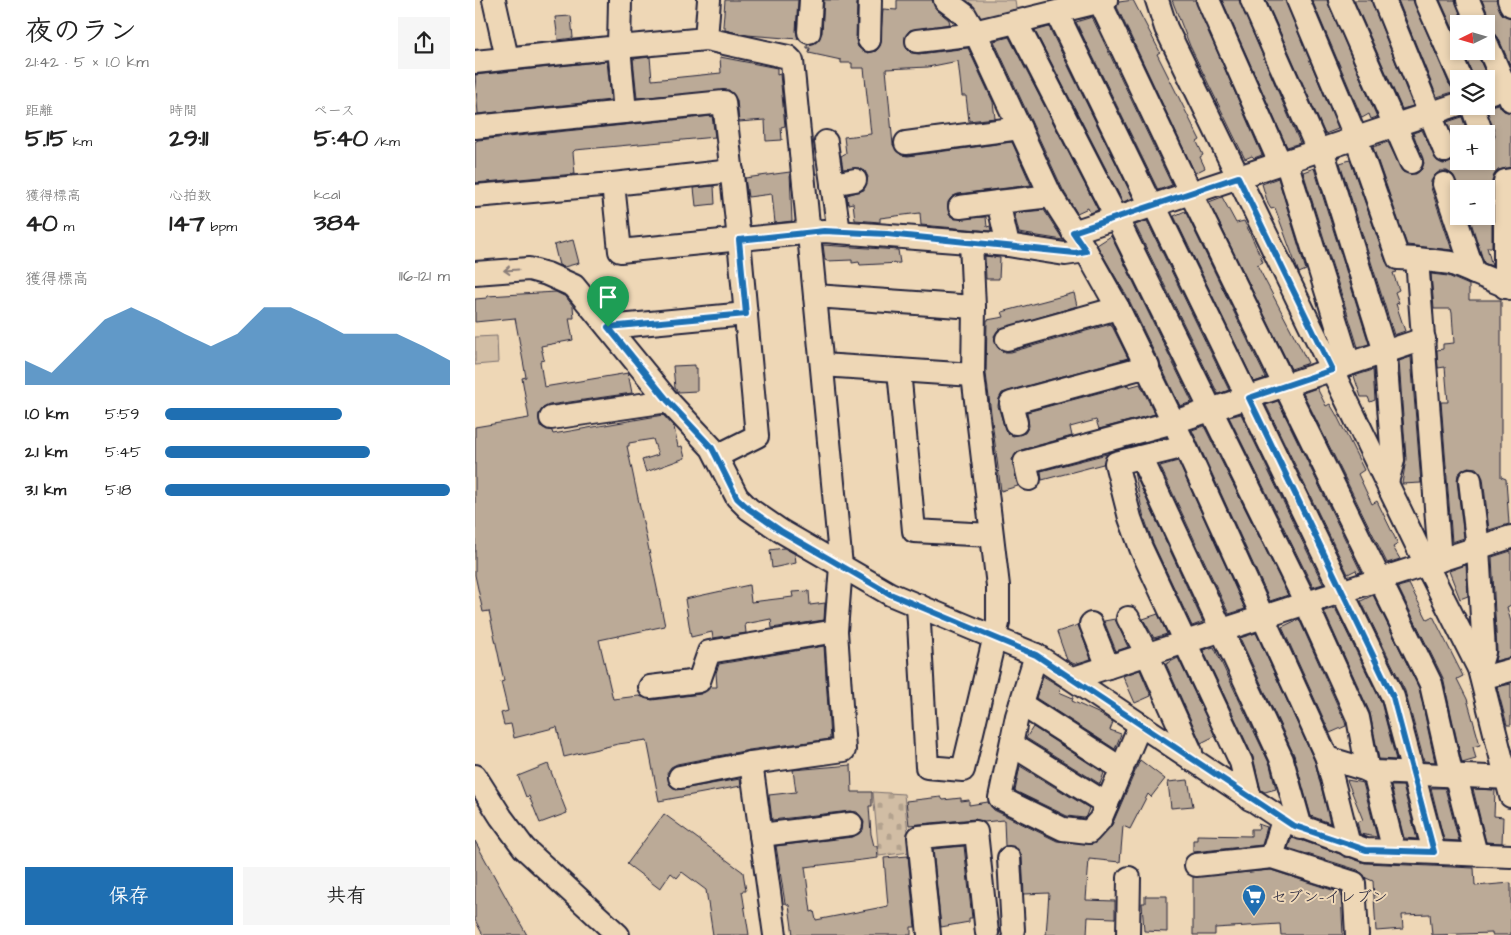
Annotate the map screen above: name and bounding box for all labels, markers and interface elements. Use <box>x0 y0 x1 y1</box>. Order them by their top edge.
text: 夜のラン <box>25 12 137 51</box>
north arrow <box>1450 15 1495 60</box>
map controls <box>1450 15 1495 225</box>
button: share <box>398 17 450 69</box>
text: 21:42 · 5 × 1.0 km <box>25 51 149 73</box>
button: layers <box>1450 70 1495 115</box>
text: 距離 <box>25 101 53 121</box>
text: 時間 <box>169 101 197 121</box>
text: ペース <box>314 101 355 121</box>
text: 5.15 <box>25 121 67 156</box>
text: 29:11 <box>169 121 208 156</box>
text: 5:40 <box>314 121 368 156</box>
button: + <box>1450 125 1495 170</box>
text: km <box>67 132 92 152</box>
text: /km <box>368 132 400 152</box>
button: − <box>1450 180 1495 225</box>
text: kcal <box>314 185 340 205</box>
text: 獲得標高 <box>25 186 81 206</box>
text: 心拍数 <box>169 186 211 206</box>
text: 384 <box>314 205 360 240</box>
text: 40 <box>25 206 58 241</box>
text: 147 <box>169 206 205 241</box>
text: m <box>58 217 74 237</box>
text: bpm <box>205 217 237 237</box>
text: 116–121 m <box>399 265 450 287</box>
one-way arrow <box>503 266 519 275</box>
text: 獲得標高 <box>25 268 89 290</box>
pin <box>587 276 629 327</box>
icon: arrive <box>594 283 622 311</box>
text: 1.0 km <box>25 403 68 425</box>
text: 5:59 <box>105 403 139 425</box>
text: 2.1 km <box>25 441 67 463</box>
text: 5:45 <box>105 441 141 463</box>
text: 3.1 km <box>25 479 66 501</box>
text: 5:18 <box>105 479 131 501</box>
button: 保存 <box>25 867 233 925</box>
button: 共有 <box>243 867 450 925</box>
supermarket icon: セブン-イレブン <box>1241 883 1267 917</box>
place label: セブン-イレブン <box>1271 886 1388 908</box>

